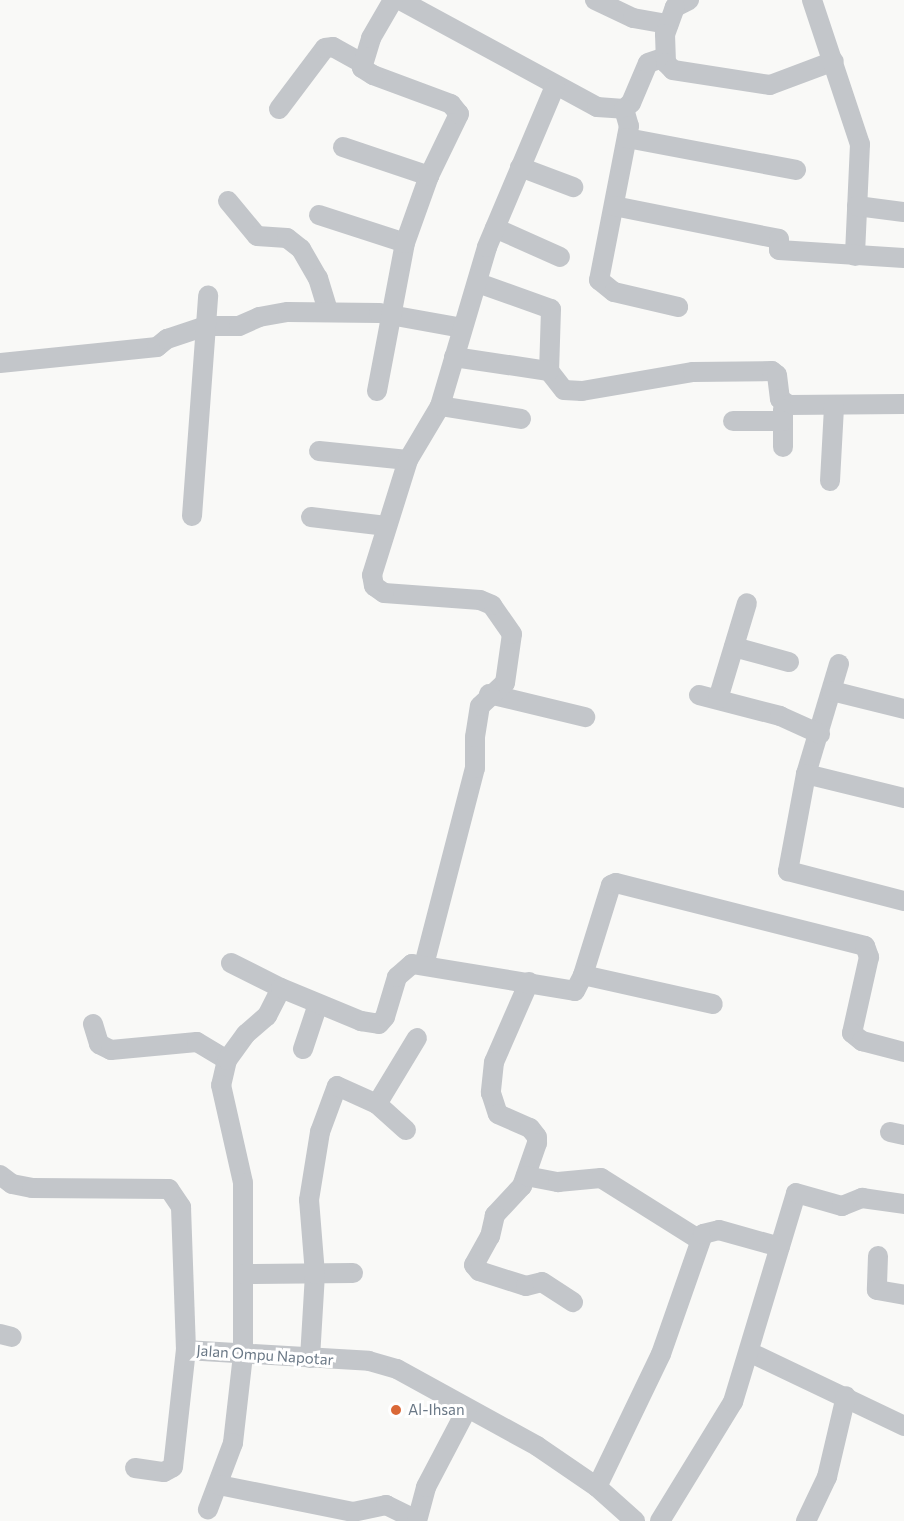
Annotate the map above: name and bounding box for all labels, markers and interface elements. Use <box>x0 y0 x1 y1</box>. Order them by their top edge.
street label: Jalan Ompu Napotar <box>196 1341 334 1369</box>
place label: Al-Ihsan <box>408 1401 465 1419</box>
marker: Al-Ihsan <box>389 1403 403 1417</box>

